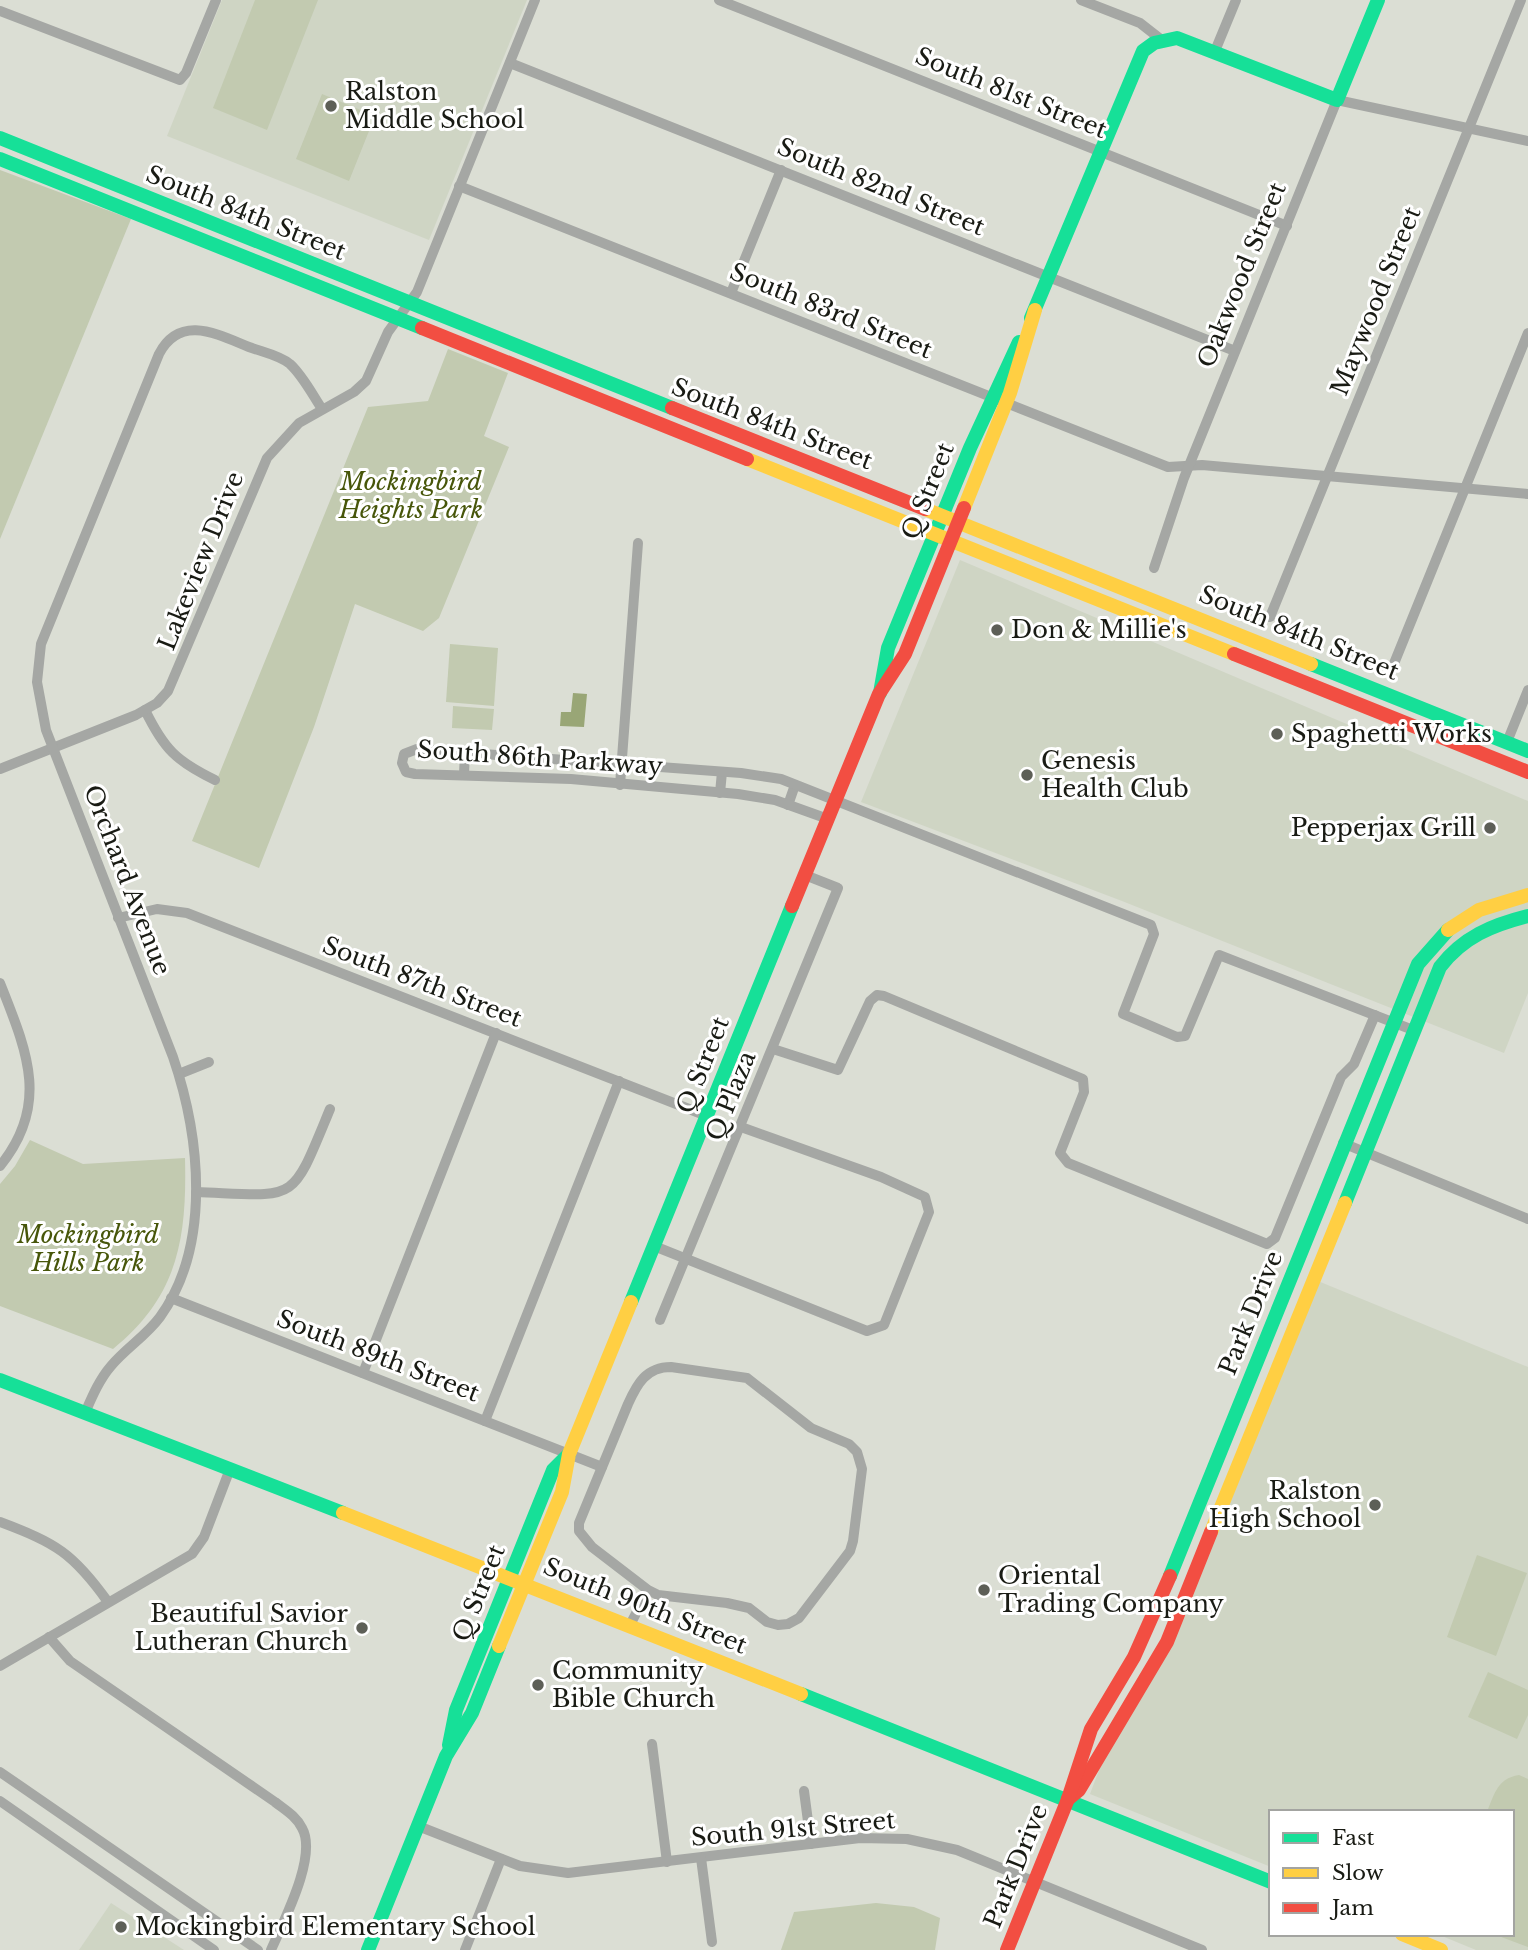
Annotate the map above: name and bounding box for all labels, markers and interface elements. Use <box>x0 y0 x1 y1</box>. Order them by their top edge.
street label: South 81st Street <box>911 41 1111 144</box>
place label: Ralston Middle School <box>345 77 524 134</box>
marker: Ralston Middle School <box>323 98 339 114</box>
street label: South 82nd Street <box>773 132 989 241</box>
street label: South 84th Street <box>142 159 350 266</box>
street label: Oakwood Street <box>1191 178 1292 372</box>
street label: Maywood Street <box>1324 202 1427 399</box>
street label: South 83rd Street <box>726 257 937 364</box>
street label: South 84th Street <box>668 372 877 475</box>
street label: Q Street <box>895 438 960 543</box>
street label: Lakeview Drive <box>152 467 249 654</box>
park label: Mockingbird Heights Park <box>338 467 483 524</box>
street label: South 84th Street <box>1195 579 1403 686</box>
place label: Don & Millie's <box>1011 615 1187 644</box>
marker: Don & Millie's <box>989 622 1005 638</box>
place label: Spaghetti Works <box>1291 719 1492 748</box>
marker: Spaghetti Works <box>1269 726 1285 742</box>
street label: South 86th Parkway <box>416 734 665 781</box>
place label: Genesis Health Club <box>1041 746 1189 803</box>
marker: Genesis Health Club <box>1019 767 1035 783</box>
street label: Orchard Avenue <box>78 781 177 979</box>
place label: Pepperjax Grill <box>1291 813 1476 842</box>
marker: Pepperjax Grill <box>1482 820 1498 836</box>
street label: South 87th Street <box>318 930 526 1033</box>
street label: Q Street <box>670 1012 735 1117</box>
street label: Q Plaza <box>700 1046 762 1145</box>
park label: Mockingbird Hills Park <box>16 1220 159 1277</box>
street label: Park Drive <box>1213 1247 1288 1379</box>
street label: South 89th Street <box>273 1304 483 1407</box>
place label: Ralston High School <box>1209 1476 1361 1533</box>
marker: Ralston High School <box>1367 1497 1383 1513</box>
street label: Q Street <box>446 1540 511 1645</box>
street label: South 90th Street <box>539 1551 751 1660</box>
place label: Oriental Trading Company <box>998 1561 1225 1618</box>
marker: Oriental Trading Company <box>976 1582 992 1598</box>
place label: Beautiful Savior Lutheran Church <box>135 1599 349 1656</box>
marker: Beautiful Savior Lutheran Church <box>354 1620 370 1636</box>
place label: Community Bible Church <box>552 1656 715 1713</box>
marker: Community Bible Church <box>530 1677 546 1693</box>
street label: Park Drive <box>978 1800 1053 1932</box>
street label: South 91st Street <box>690 1805 896 1852</box>
legend <box>1269 1810 1514 1936</box>
text: Fast <box>1332 1825 1374 1851</box>
text: Slow <box>1332 1860 1384 1886</box>
text: Jam <box>1329 1895 1374 1921</box>
place label: Mockingbird Elementary School <box>135 1912 536 1941</box>
marker: Mockingbird Elementary School <box>113 1919 129 1935</box>

